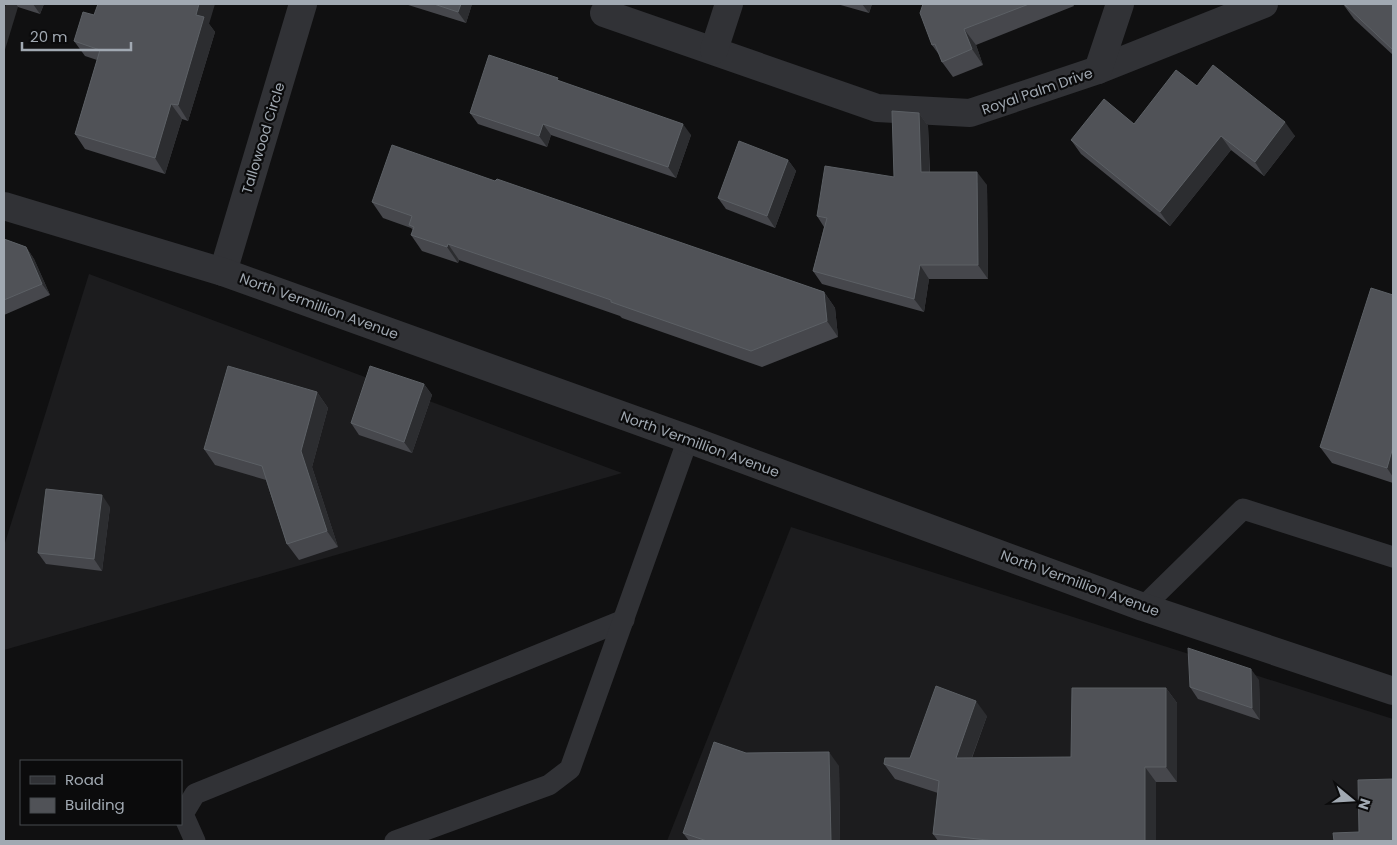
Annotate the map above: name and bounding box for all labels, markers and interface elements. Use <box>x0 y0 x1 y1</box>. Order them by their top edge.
scale bar <box>22 20 131 52</box>
text: 20 m <box>30 26 68 47</box>
street label: Royal Palm Drive <box>979 63 1096 119</box>
street label: Tallowood Circle <box>237 80 290 196</box>
street label: North Vermillion Avenue <box>237 268 401 344</box>
street label: North Vermillion Avenue <box>618 406 782 482</box>
street label: North Vermillion Avenue <box>998 545 1162 621</box>
legend <box>20 760 182 825</box>
text: Road <box>65 769 104 790</box>
north arrow <box>1327 775 1377 825</box>
text: Building <box>65 794 125 815</box>
text: N <box>1353 796 1376 812</box>

